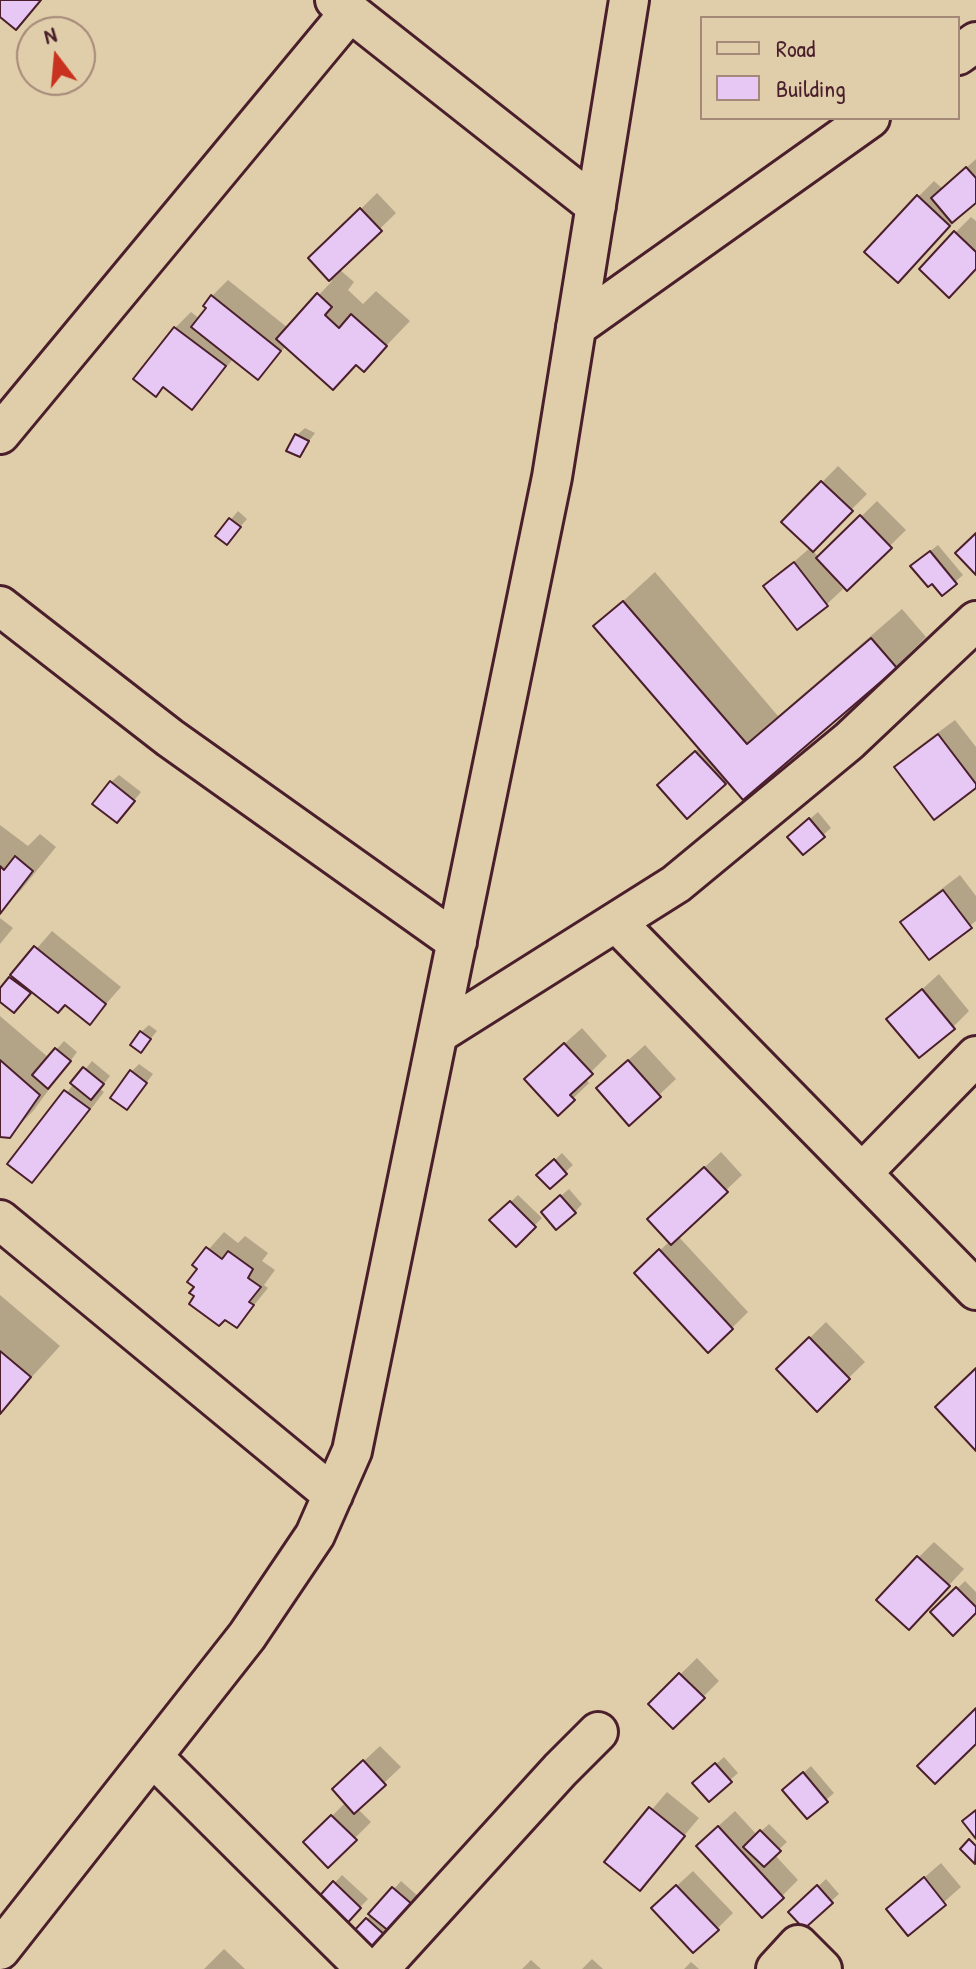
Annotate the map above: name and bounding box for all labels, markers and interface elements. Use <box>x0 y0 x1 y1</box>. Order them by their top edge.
north arrow <box>16 16 96 96</box>
legend <box>700 16 960 120</box>
text: N <box>40 19 60 51</box>
text: Road <box>776 32 815 64</box>
text: Building <box>776 72 846 104</box>

